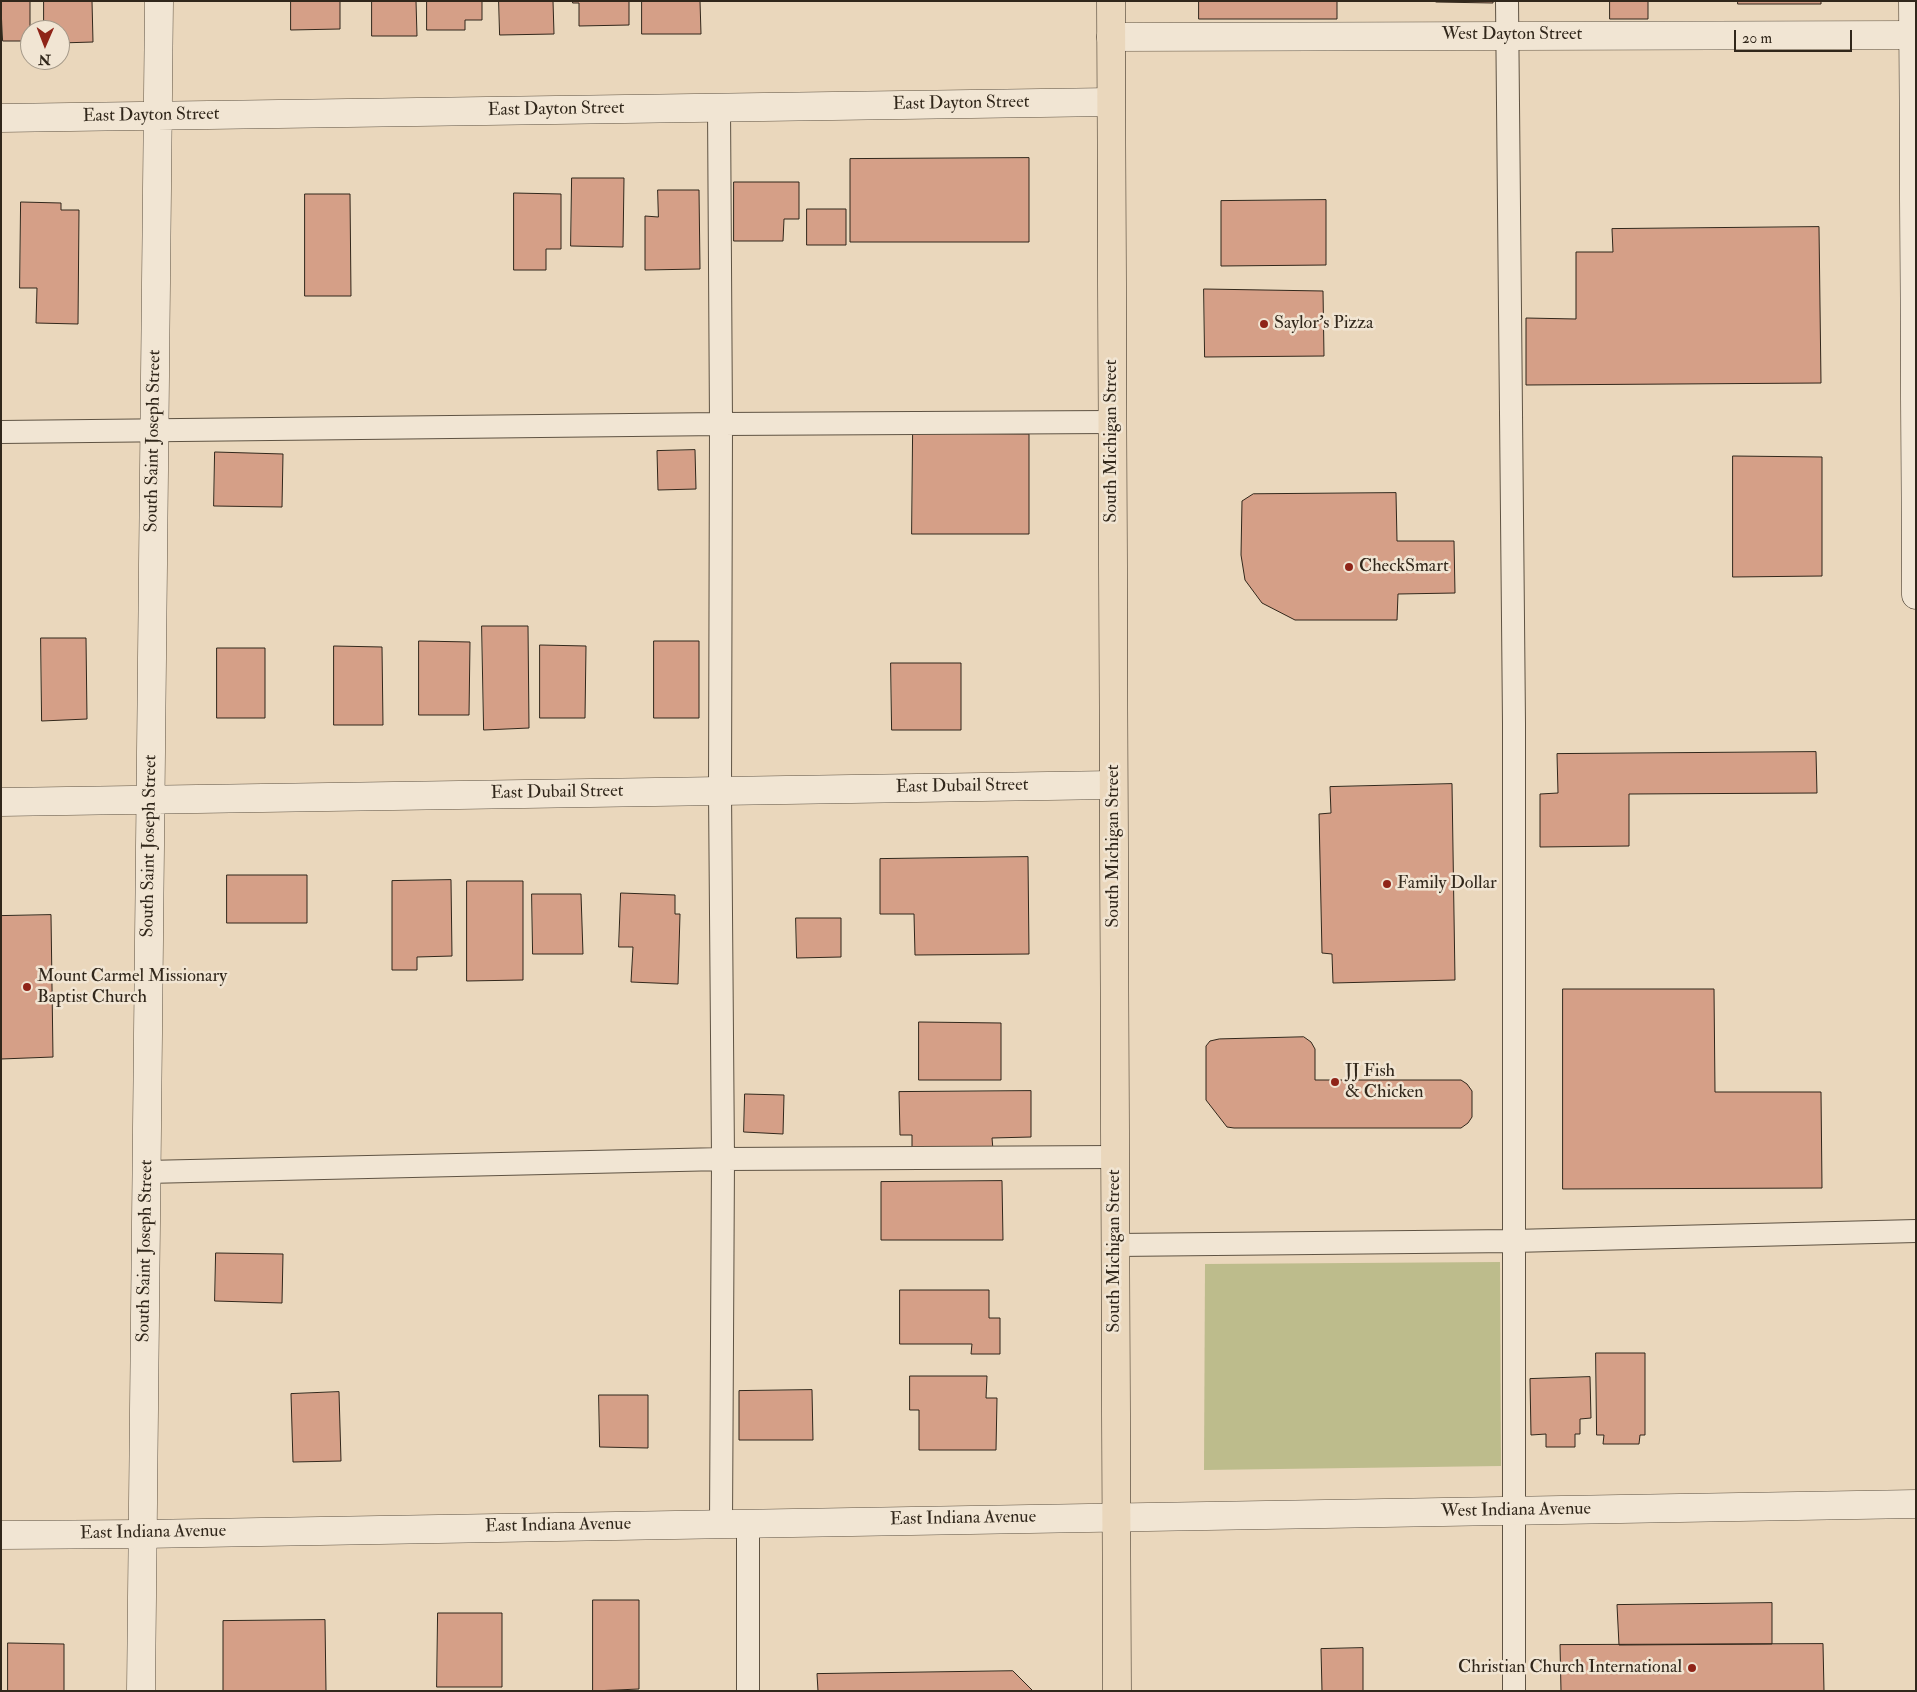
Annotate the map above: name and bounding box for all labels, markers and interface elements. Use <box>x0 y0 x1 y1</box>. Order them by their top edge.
north arrow <box>20 20 70 70</box>
scale bar <box>1737 20 1854 52</box>
street label: West Dayton Street <box>1442 24 1582 46</box>
text: 20 m <box>1742 29 1772 48</box>
text: N <box>38 51 51 68</box>
street label: East Dayton Street <box>892 92 1030 116</box>
street label: East Dayton Street <box>487 98 625 122</box>
street label: East Dayton Street <box>82 104 220 128</box>
place label: Saylor's Pizza <box>1274 313 1373 335</box>
marker: Saylor's Pizza <box>1258 318 1270 330</box>
street label: South Saint Joseph Street <box>142 349 166 533</box>
street label: South Michigan Street <box>1101 359 1123 523</box>
place label: CheckSmart <box>1359 556 1449 578</box>
marker: CheckSmart <box>1343 561 1355 573</box>
street label: South Saint Joseph Street <box>138 754 162 938</box>
street label: South Michigan Street <box>1103 764 1125 928</box>
street label: East Dubail Street <box>895 775 1029 799</box>
street label: East Dubail Street <box>490 781 624 805</box>
place label: Family Dollar <box>1397 873 1497 895</box>
marker: Family Dollar <box>1381 878 1393 890</box>
place label: Mount Carmel Missionary Baptist Church <box>37 966 227 1009</box>
marker: Mount Carmel Missionary Baptist Church <box>21 981 33 993</box>
place label: JJ Fish & Chicken <box>1345 1061 1424 1104</box>
marker: JJ Fish & Chicken <box>1329 1076 1341 1088</box>
street label: South Saint Joseph Street <box>134 1159 158 1343</box>
street label: South Michigan Street <box>1104 1169 1126 1333</box>
street label: West Indiana Avenue <box>1441 1499 1591 1523</box>
street label: East Indiana Avenue <box>890 1507 1036 1531</box>
street label: East Indiana Avenue <box>485 1514 631 1538</box>
street label: East Indiana Avenue <box>80 1521 226 1545</box>
place label: Christian Church International <box>1458 1657 1682 1679</box>
marker: Christian Church International <box>1686 1662 1698 1674</box>

